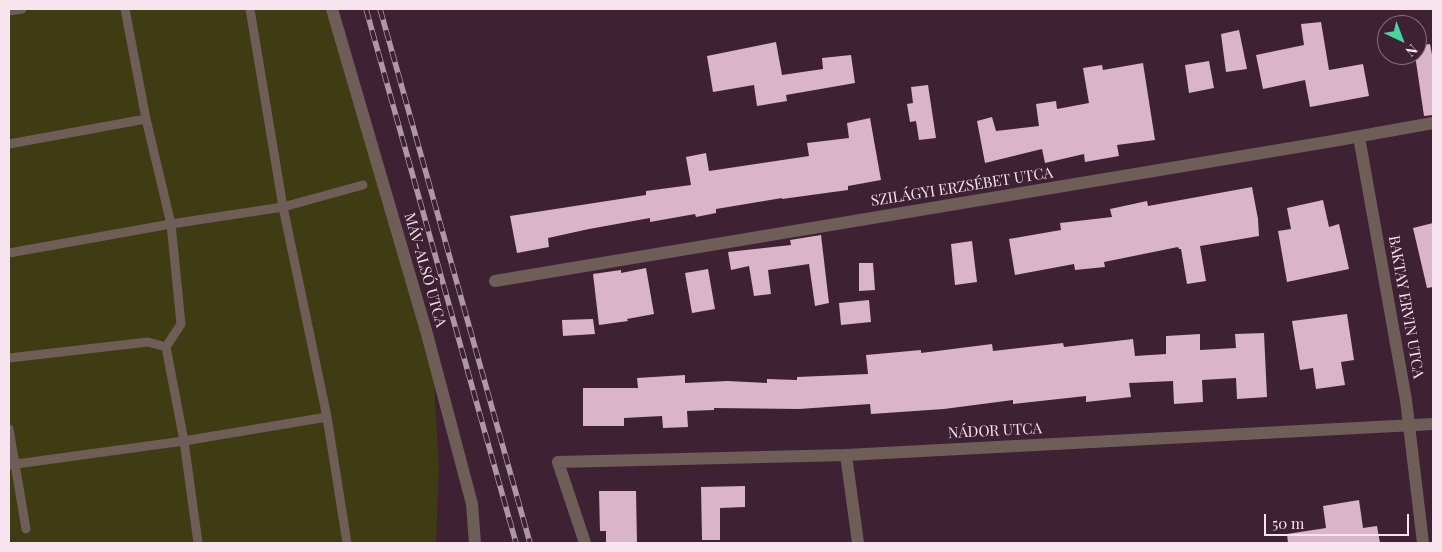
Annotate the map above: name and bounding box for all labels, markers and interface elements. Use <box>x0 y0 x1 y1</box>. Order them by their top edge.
north arrow <box>1377 15 1427 65</box>
text: N <box>1402 40 1422 61</box>
street label: SZILÁGYI ERZSÉBET UTCA <box>870 164 1054 210</box>
street label: MÁV-ALSÓ UTCA <box>400 211 450 329</box>
street label: BAKTAY ERVIN UTCA <box>1385 234 1427 380</box>
street label: NÁDOR UTCA <box>947 420 1043 442</box>
scale bar <box>1267 504 1412 536</box>
text: 50 m <box>1272 513 1304 533</box>

